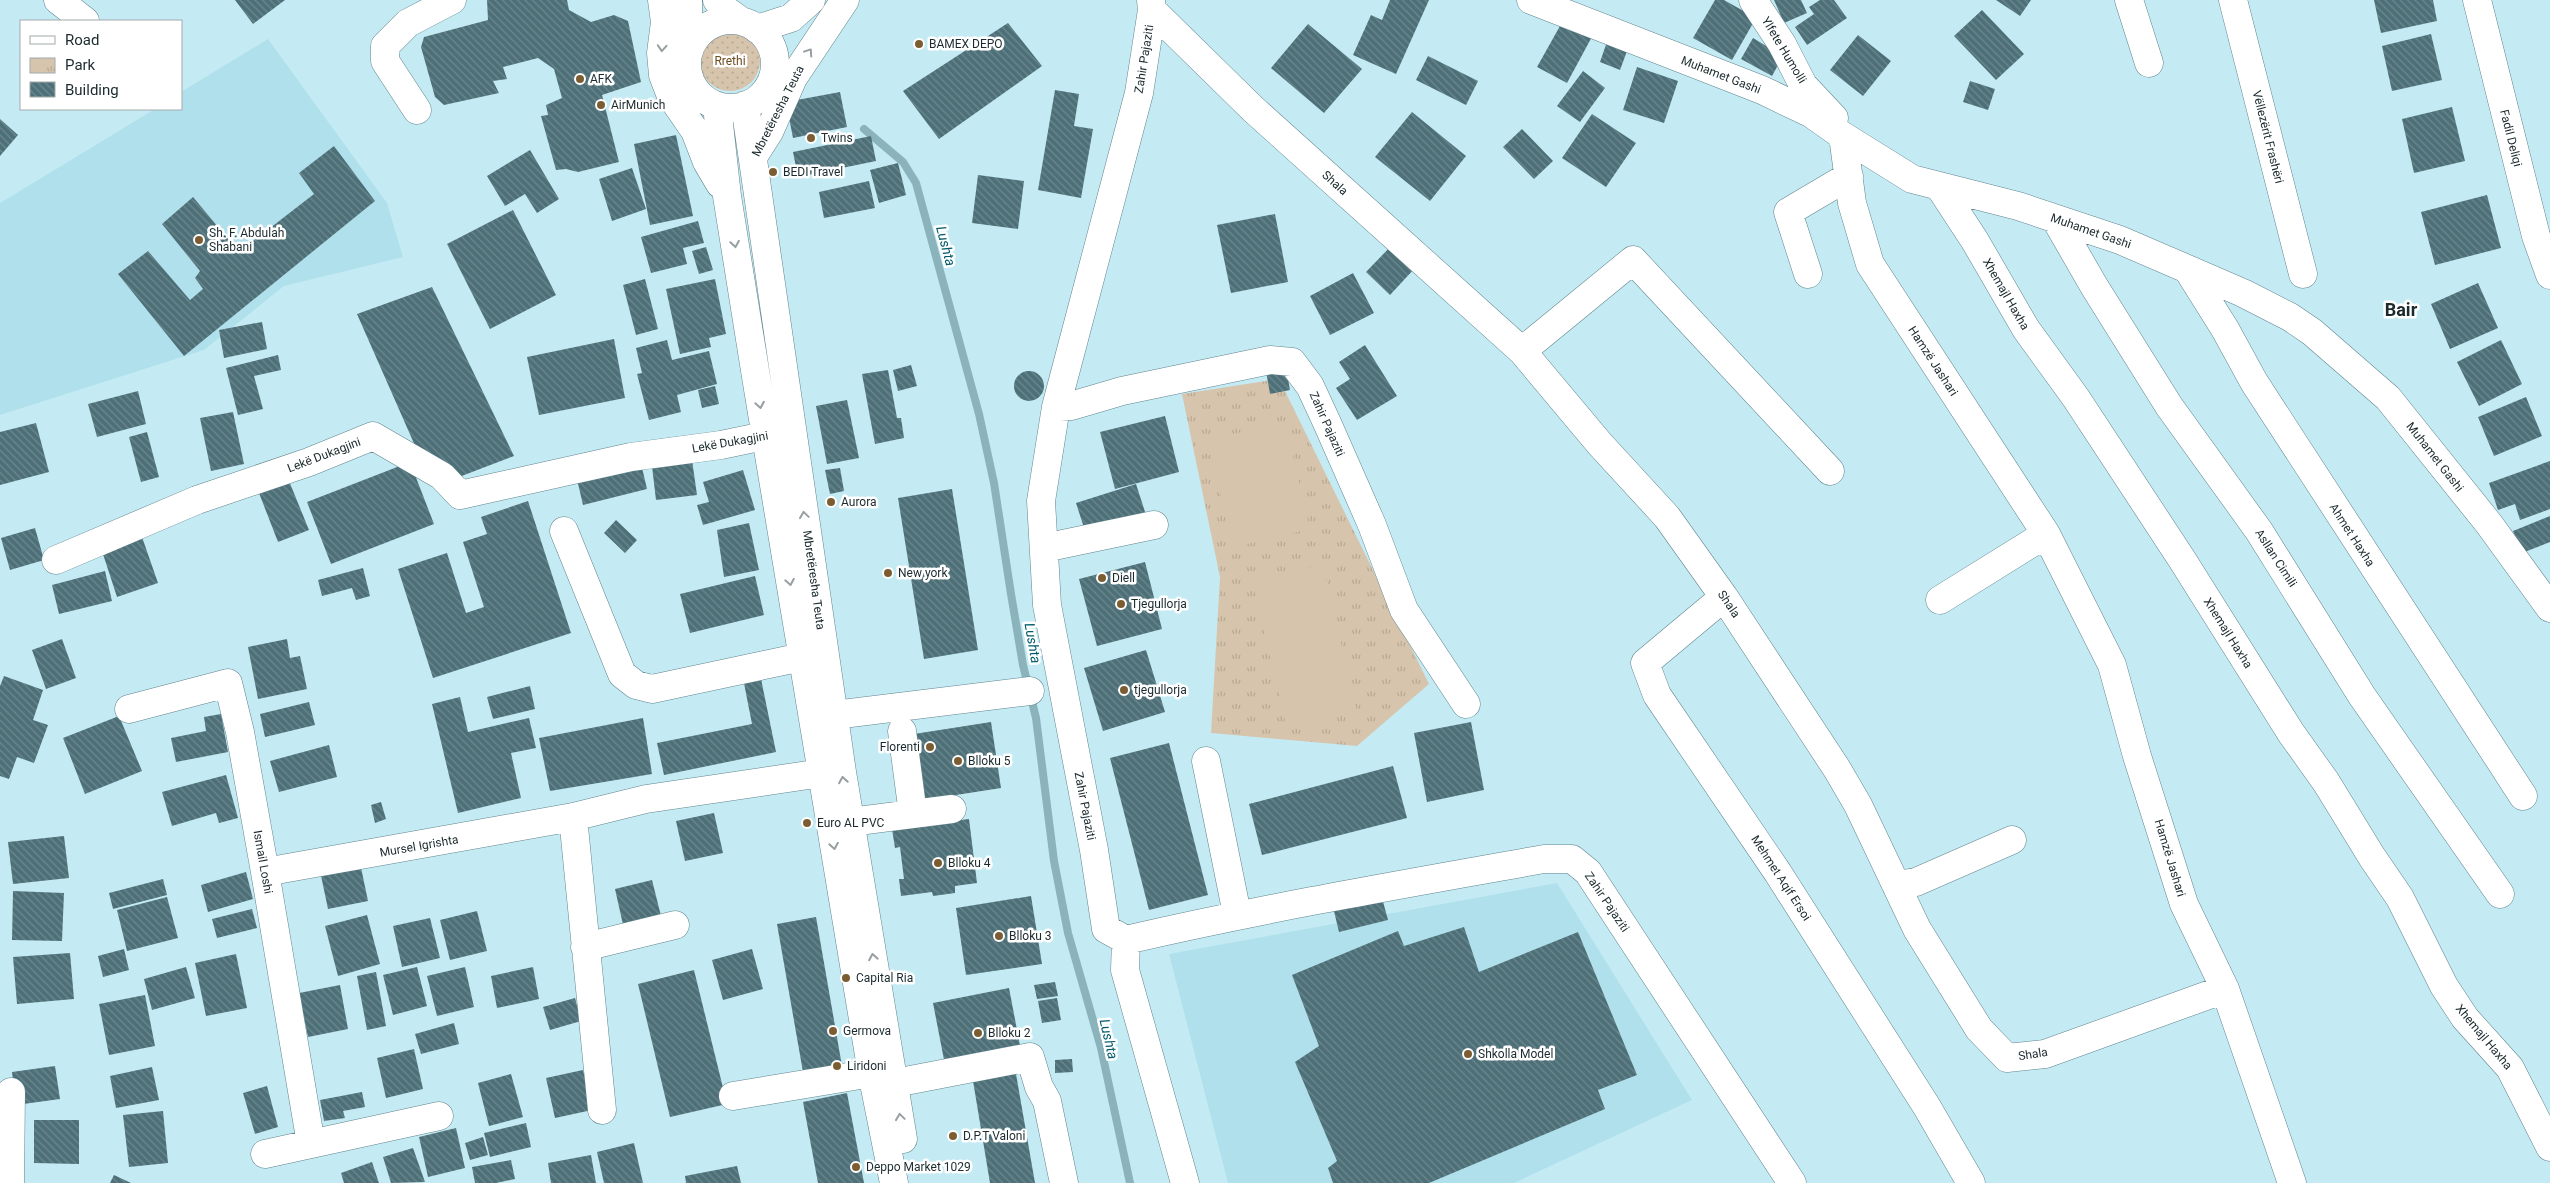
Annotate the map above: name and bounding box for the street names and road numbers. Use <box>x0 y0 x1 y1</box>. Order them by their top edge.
street label: Ylfete Humolli <box>1759 14 1809 86</box>
street label: Zahir Pajaziti <box>1132 24 1156 94</box>
street label: Muhamet Gashi <box>1679 53 1763 97</box>
street label: Mbretëresha Teuta <box>749 63 807 159</box>
street label: Vëllezërit Frashëri <box>2250 89 2286 185</box>
street label: Fadil Deliqi <box>2497 108 2525 168</box>
street label: Shala <box>1319 168 1351 198</box>
street label: Muhamet Gashi <box>2049 211 2133 251</box>
street label: Xhemajl Haxha <box>1980 256 2032 332</box>
street label: Hamzë Jashari <box>1905 324 1961 399</box>
street label: Zahir Pajaziti <box>1306 389 1348 459</box>
street label: Muhamet Gashi <box>2403 419 2467 495</box>
street label: Lekë Dukagjini <box>691 428 769 456</box>
street label: Lekë Dukagjini <box>285 435 363 475</box>
street label: Ahmet Haxha <box>2326 501 2378 569</box>
street label: Asllan Cimili <box>2252 527 2300 590</box>
street label: Mbretëresha Teuta <box>800 529 828 631</box>
street label: Shala <box>1715 588 1743 620</box>
street label: Xhemajl Haxha <box>2201 595 2255 671</box>
street label: Zahir Pajaziti <box>1072 771 1099 841</box>
street label: Hamzë Jashari <box>2152 818 2188 899</box>
street label: Ismail Loshi <box>251 829 275 895</box>
street label: Mursel Igrishta <box>378 832 460 860</box>
street label: Mehmet Aqif Ersoi <box>1748 833 1814 923</box>
street label: Zahir Pajaziti <box>1582 869 1632 935</box>
street label: Xhemajl Haxha <box>2453 1002 2515 1072</box>
street label: Shala <box>2017 1045 2049 1063</box>

